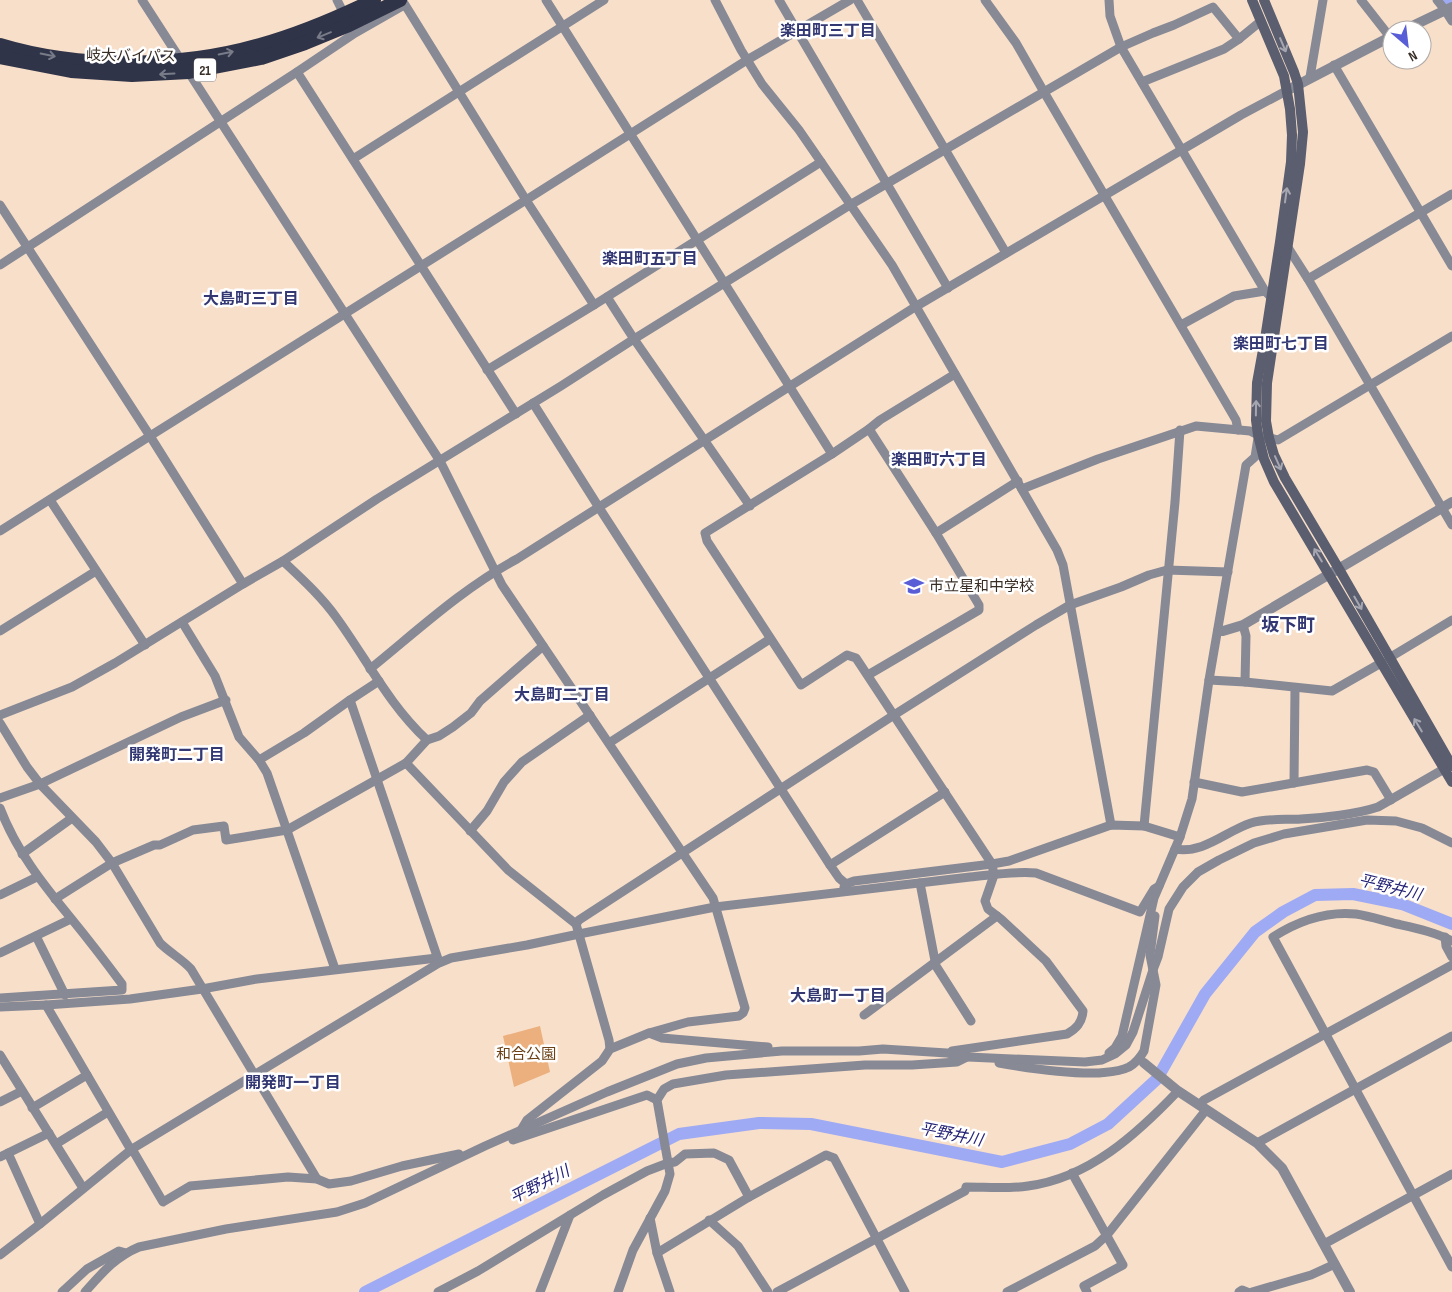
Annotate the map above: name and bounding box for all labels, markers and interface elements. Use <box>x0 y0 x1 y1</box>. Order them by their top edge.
north arrow <box>1382 20 1432 70</box>
district label: 楽田町三丁目 <box>780 22 876 41</box>
one-way arrow <box>317 31 332 41</box>
one-way arrow <box>1279 37 1289 52</box>
street label: 岐大バイパス <box>86 46 176 66</box>
text: N <box>1406 47 1420 65</box>
one-way arrow <box>218 48 234 57</box>
one-way arrow <box>39 51 55 61</box>
road number: 21 <box>194 58 216 82</box>
one-way arrow <box>159 69 175 78</box>
one-way arrow <box>1281 187 1291 203</box>
district label: 楽田町五丁目 <box>602 250 698 269</box>
district label: 大島町三丁目 <box>203 290 299 309</box>
district label: 楽田町七丁目 <box>1233 335 1329 354</box>
one-way arrow <box>1251 400 1261 416</box>
district label: 楽田町六丁目 <box>891 451 987 470</box>
one-way arrow <box>1273 455 1283 470</box>
one-way arrow <box>1312 549 1322 563</box>
school or university icon: 市立星和中学校 <box>903 575 925 597</box>
place label: 市立星和中学校 <box>929 577 1034 596</box>
one-way arrow <box>1354 596 1364 610</box>
district label: 坂下町 <box>1261 615 1315 636</box>
district label: 大島町二丁目 <box>514 686 610 705</box>
one-way arrow <box>1413 719 1423 733</box>
district label: 開発町二丁目 <box>129 746 225 765</box>
water label: 平野井川 <box>1357 871 1425 905</box>
district label: 大島町一丁目 <box>790 987 886 1006</box>
park label: 和合公園 <box>496 1045 556 1064</box>
district label: 開発町一丁目 <box>245 1074 341 1093</box>
water label: 平野井川 <box>918 1120 986 1151</box>
water label: 平野井川 <box>507 1161 575 1208</box>

